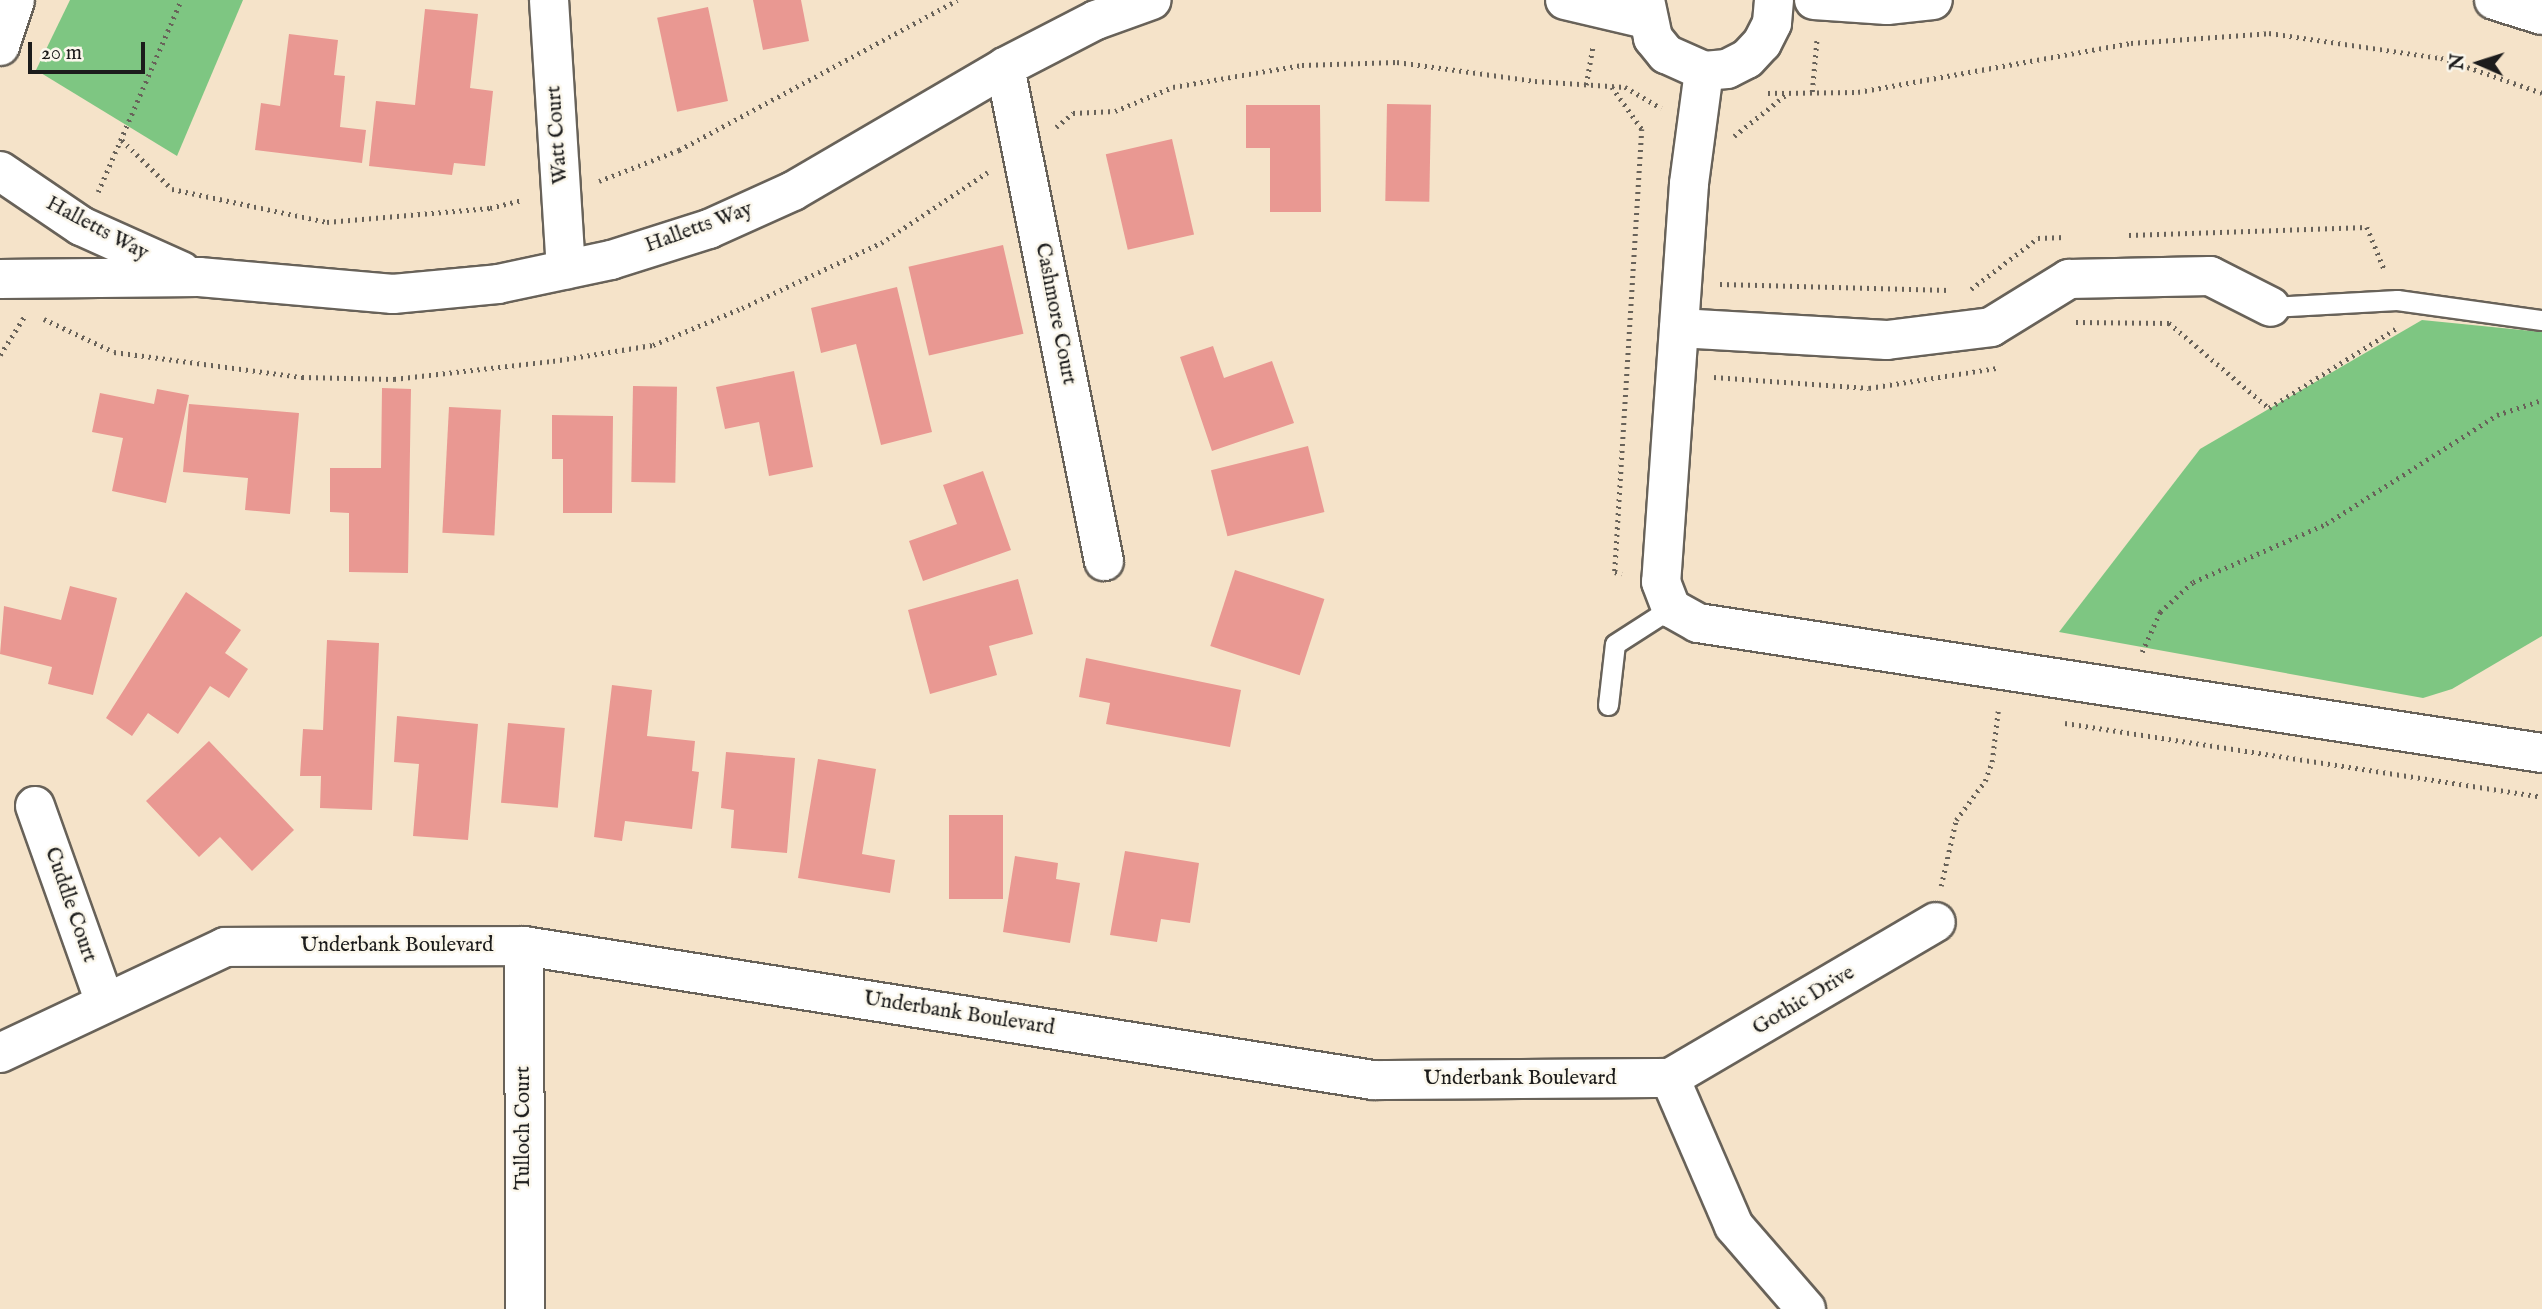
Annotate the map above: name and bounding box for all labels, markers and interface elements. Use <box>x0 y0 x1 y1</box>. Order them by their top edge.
scale bar <box>32 28 149 72</box>
north arrow <box>2444 28 2514 98</box>
text: 20 m <box>41 40 82 67</box>
text: N <box>2446 53 2470 71</box>
street label: Watt Court <box>542 85 574 185</box>
street label: Halletts Way <box>41 191 153 267</box>
street label: Halletts Way <box>642 197 756 259</box>
street label: Cashmore Court <box>1029 241 1081 387</box>
street label: Cuddle Court <box>39 844 101 966</box>
street label: Underbank Boulevard <box>301 933 493 959</box>
street label: Gothic Drive <box>1748 961 1860 1041</box>
street label: Underbank Boulevard <box>862 986 1056 1042</box>
street label: Tulloch Court <box>511 1066 537 1190</box>
street label: Underbank Boulevard <box>1424 1066 1616 1092</box>

